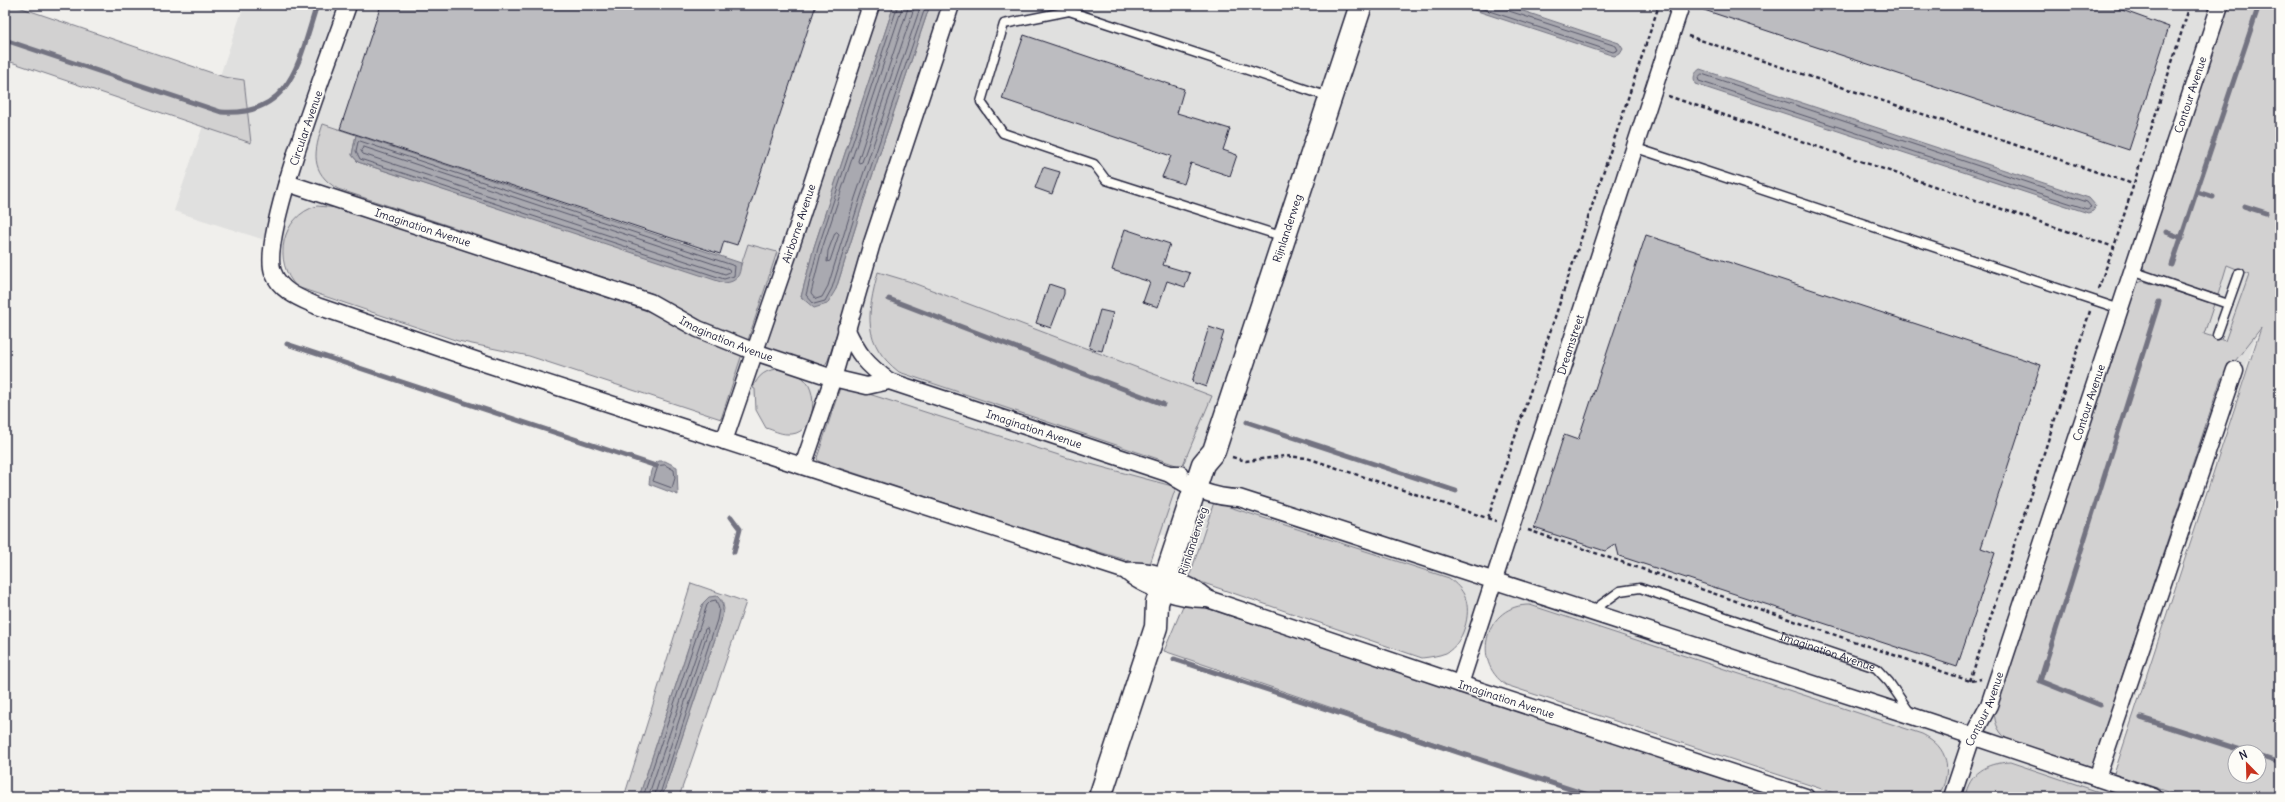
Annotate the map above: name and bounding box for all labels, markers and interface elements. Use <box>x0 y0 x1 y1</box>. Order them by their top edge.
street label: Contour Avenue <box>2171 55 2210 135</box>
street label: Circular Avenue <box>287 88 325 168</box>
street label: Airborne Avenue <box>779 182 818 265</box>
street label: Rijnlanderweg <box>1270 192 1305 264</box>
street label: Imagination Avenue <box>373 205 473 250</box>
street label: Dreamstreet <box>1554 312 1587 376</box>
street label: Imagination Avenue <box>677 313 775 365</box>
street label: Contour Avenue <box>2070 362 2108 443</box>
street label: Imagination Avenue <box>984 407 1084 451</box>
street label: Rijnlanderweg <box>1175 505 1211 577</box>
street label: Imagination Avenue <box>1778 629 1877 674</box>
street label: Contour Avenue <box>1962 670 2006 748</box>
street label: Imagination Avenue <box>1457 677 1556 721</box>
north arrow <box>2227 744 2267 784</box>
text: N <box>2237 747 2249 763</box>

